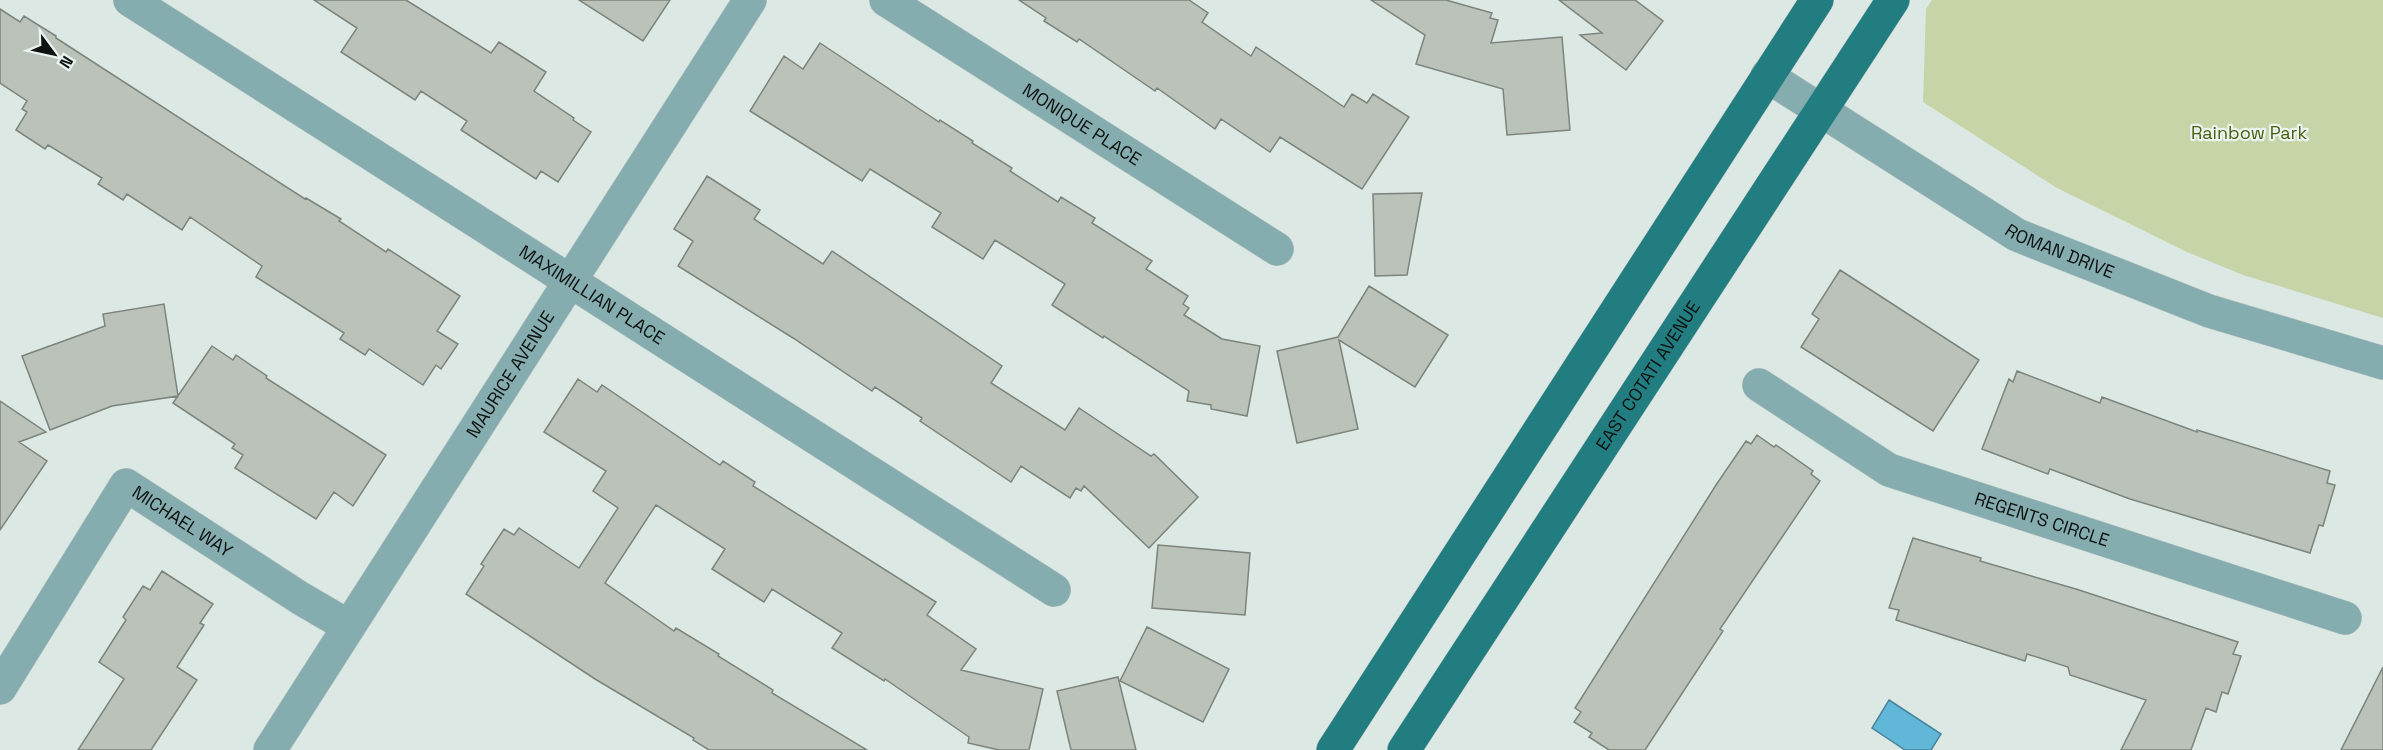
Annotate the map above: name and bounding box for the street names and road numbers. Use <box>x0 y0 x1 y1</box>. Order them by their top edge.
street label: MONIQUE PLACE <box>1018 78 1146 171</box>
street label: ROMAN DRIVE <box>2001 218 2118 283</box>
street label: MAXIMILLIAN PLACE <box>515 240 669 349</box>
street label: EAST COTATI AVENUE <box>1591 296 1705 455</box>
street label: MAURICE AVENUE <box>461 306 559 442</box>
street label: MICHAEL WAY <box>128 480 237 562</box>
street label: REGENTS CIRCLE <box>1972 487 2112 552</box>

